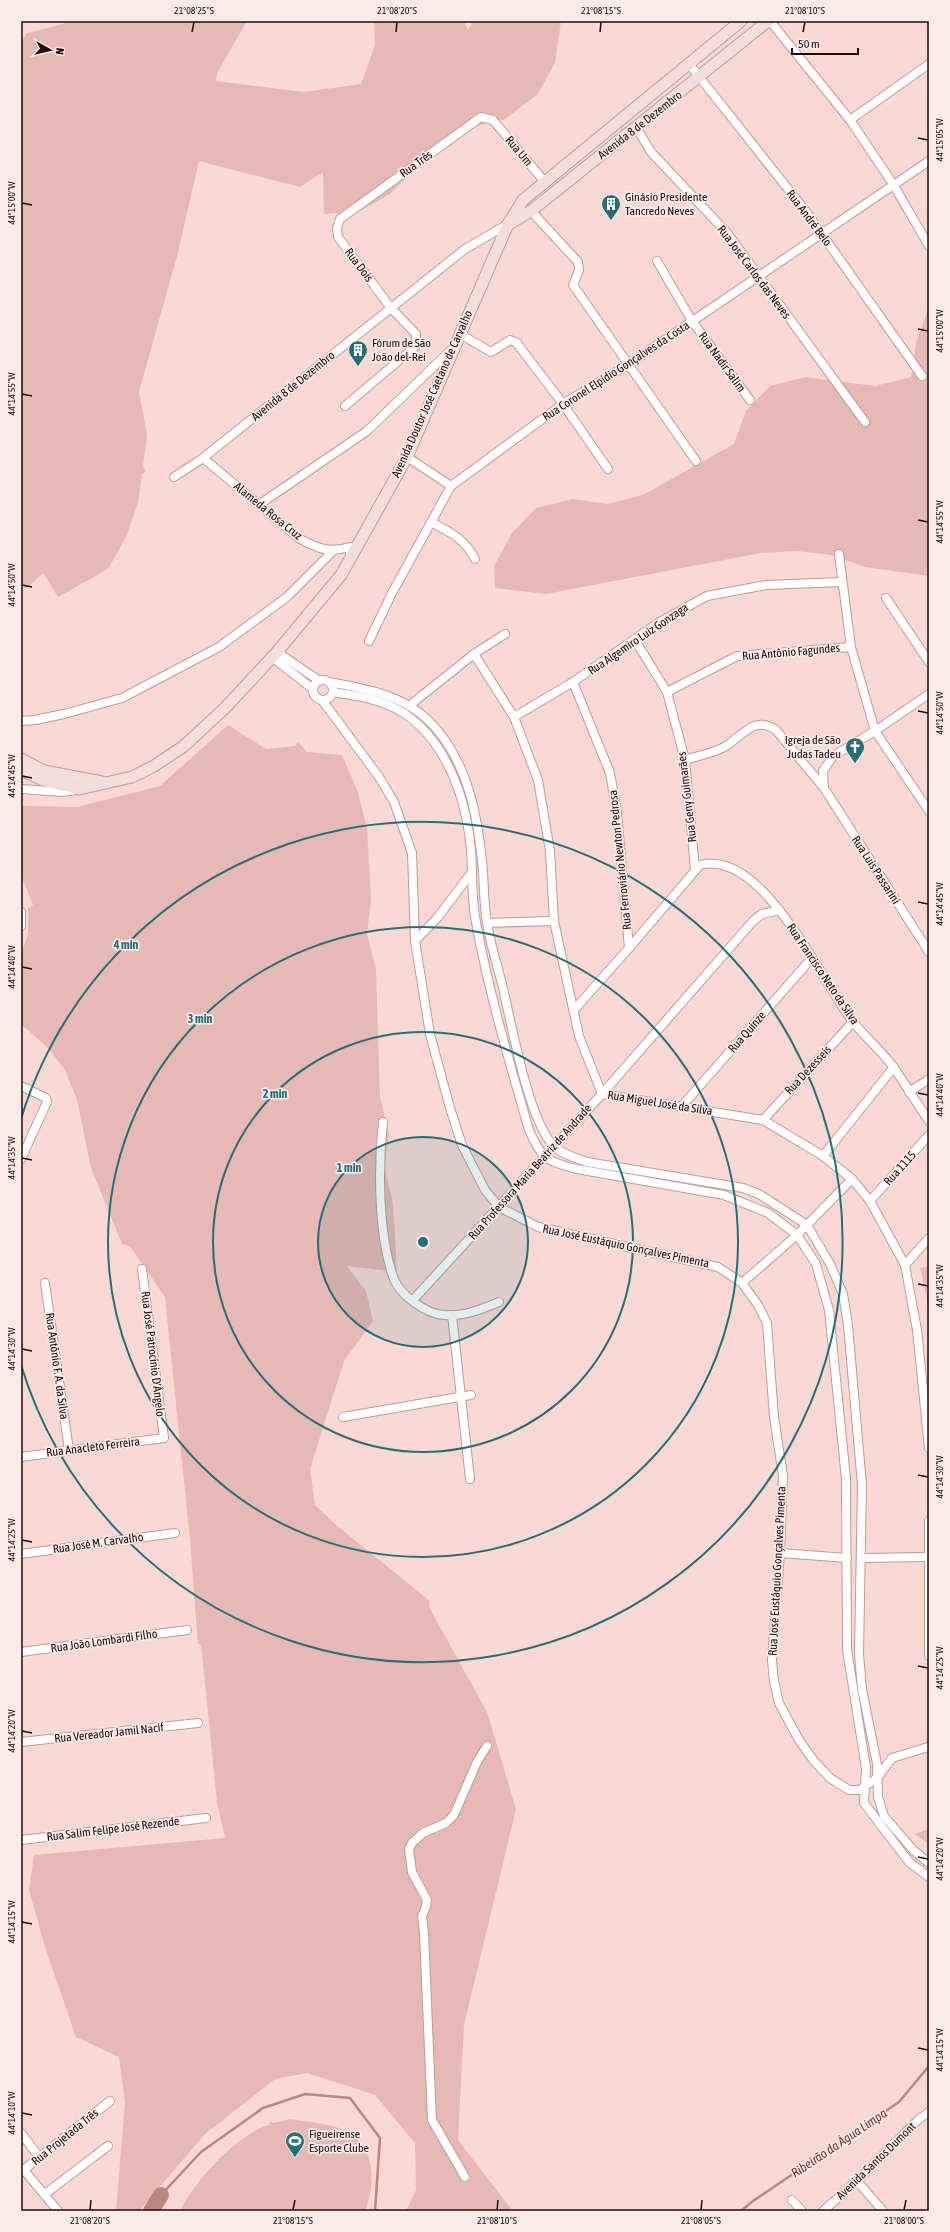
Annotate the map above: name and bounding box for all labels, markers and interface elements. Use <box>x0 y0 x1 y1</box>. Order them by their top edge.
text: 21°08'25"S <box>174 5 214 16</box>
text: 21°08'20"S <box>377 5 417 16</box>
text: 21°08'15"S <box>581 5 621 16</box>
text: 21°08'10"S <box>785 5 825 16</box>
north arrow <box>30 30 70 70</box>
scale bar <box>792 30 858 56</box>
text: 50 m <box>798 37 820 51</box>
text: N <box>54 47 66 55</box>
street label: Avenida 8 de Dezembro <box>595 88 685 162</box>
text: 44°15'05"W <box>934 118 945 162</box>
street label: Rua Um <box>502 133 536 169</box>
street label: Rua Três <box>397 148 435 180</box>
text: 44°15'00"W <box>6 181 17 225</box>
street label: Rua André Belo <box>783 187 835 249</box>
place label: Ginásio Presidente Tancredo Neves <box>625 190 707 218</box>
building icon: Ginásio Presidente Tancredo Neves <box>600 193 622 221</box>
street label: Rua José Carlos das Neves <box>714 223 794 321</box>
street label: Rua Dois <box>342 245 376 285</box>
street label: Avenida Doutor José Caetano de Carvalho <box>389 308 475 480</box>
text: 44°15'00"W <box>934 309 945 353</box>
street label: Rua Coronel Elpídio Gonçalves da Costa <box>540 318 692 424</box>
street label: Rua Nadir Salim <box>696 329 748 395</box>
place label: Fórum de São João del-Rei <box>372 336 431 364</box>
building icon: Fórum de São João del-Rei <box>347 339 369 367</box>
street label: Avenida 8 de Dezembro <box>249 348 338 424</box>
text: 44°14'55"W <box>6 372 17 416</box>
street label: Alameda Rosa Cruz <box>231 479 305 543</box>
text: 44°14'55"W <box>934 500 945 544</box>
text: 44°14'50"W <box>6 563 17 607</box>
street label: Rua Algemiro Luiz Gonzaga <box>585 600 691 678</box>
street label: Rua Antônio Fagundes <box>742 641 840 663</box>
text: 44°14'50"W <box>934 691 945 735</box>
place label: Igreja de São Judas Tadeu <box>785 733 841 761</box>
church icon: Igreja de São Judas Tadeu <box>844 736 866 764</box>
street label: Rua Geny Guimarães <box>675 751 699 843</box>
text: 44°14'45"W <box>6 754 17 798</box>
street label: Rua Ferroviário Newton Pedrosa <box>606 789 634 931</box>
street label: Rua Luís Passarini <box>849 833 903 907</box>
text: 44°14'45"W <box>934 882 945 926</box>
street label: Rua Francisco Neto da Silva <box>784 921 862 1027</box>
text: 4 min <box>113 938 138 952</box>
text: 44°14'40"W <box>6 945 17 989</box>
street label: Rua Quinze <box>725 1009 769 1055</box>
text: 3 min <box>188 1012 212 1026</box>
street label: Rua Dezesseis <box>782 1043 834 1097</box>
text: 44°14'40"W <box>934 1073 945 1117</box>
text: 2 min <box>263 1087 287 1101</box>
street label: Rua Miguel José da Silva <box>607 1088 713 1118</box>
street label: Rua Professora Maria Beatriz de Andrade <box>465 1101 595 1243</box>
text: 44°14'35"W <box>6 1136 17 1180</box>
street label: Rua 1115 <box>881 1148 919 1188</box>
text: 1 min <box>337 1161 361 1175</box>
street label: Rua José Eustáquio Gonçalves Pimenta <box>541 1221 711 1271</box>
centre of rings <box>416 1235 430 1249</box>
text: 44°14'35"W <box>934 1264 945 1308</box>
street label: Rua José Patrocínio D'Ângelo <box>138 1291 168 1418</box>
street label: Rua Antônio F. A. da Silva <box>43 1312 71 1420</box>
text: 44°14'30"W <box>6 1327 17 1371</box>
street label: Rua Anacleto Ferreira <box>45 1434 141 1460</box>
text: 44°14'30"W <box>934 1455 945 1499</box>
street label: Rua José Eustáquio Gonçalves Pimenta <box>766 1486 788 1656</box>
text: 44°14'25"W <box>6 1518 17 1562</box>
street label: Rua José M. Carvalho <box>52 1530 144 1556</box>
street label: Rua João Lombardi Filho <box>50 1627 159 1655</box>
text: 44°14'25"W <box>934 1646 945 1690</box>
text: 44°14'20"W <box>6 1709 17 1753</box>
street label: Rua Vereador Jamil Nacif <box>54 1720 165 1746</box>
street label: Rua Salim Felipe José Rezende <box>46 1814 180 1844</box>
text: 44°14'20"W <box>934 1837 945 1881</box>
text: 44°14'15"W <box>6 1900 17 1944</box>
text: 44°14'15"W <box>934 2028 945 2072</box>
text: 44°14'10"W <box>6 2091 17 2135</box>
water label: Ribeirão da Água Limpa <box>788 2105 890 2181</box>
street label: Rua Projetada Três <box>29 2106 101 2168</box>
street label: Avenida Santos Dumont <box>833 2119 919 2203</box>
place label: Figueirense Esporte Clube <box>309 2127 369 2155</box>
sports icon: Figueirense Esporte Clube <box>284 2130 306 2158</box>
text: 21°08'20"S <box>70 2215 110 2226</box>
text: 21°08'15"S <box>273 2215 313 2226</box>
text: 21°08'10"S <box>477 2215 517 2226</box>
text: 21°08'05"S <box>681 2215 721 2226</box>
text: 21°08'00"S <box>884 2215 924 2226</box>

